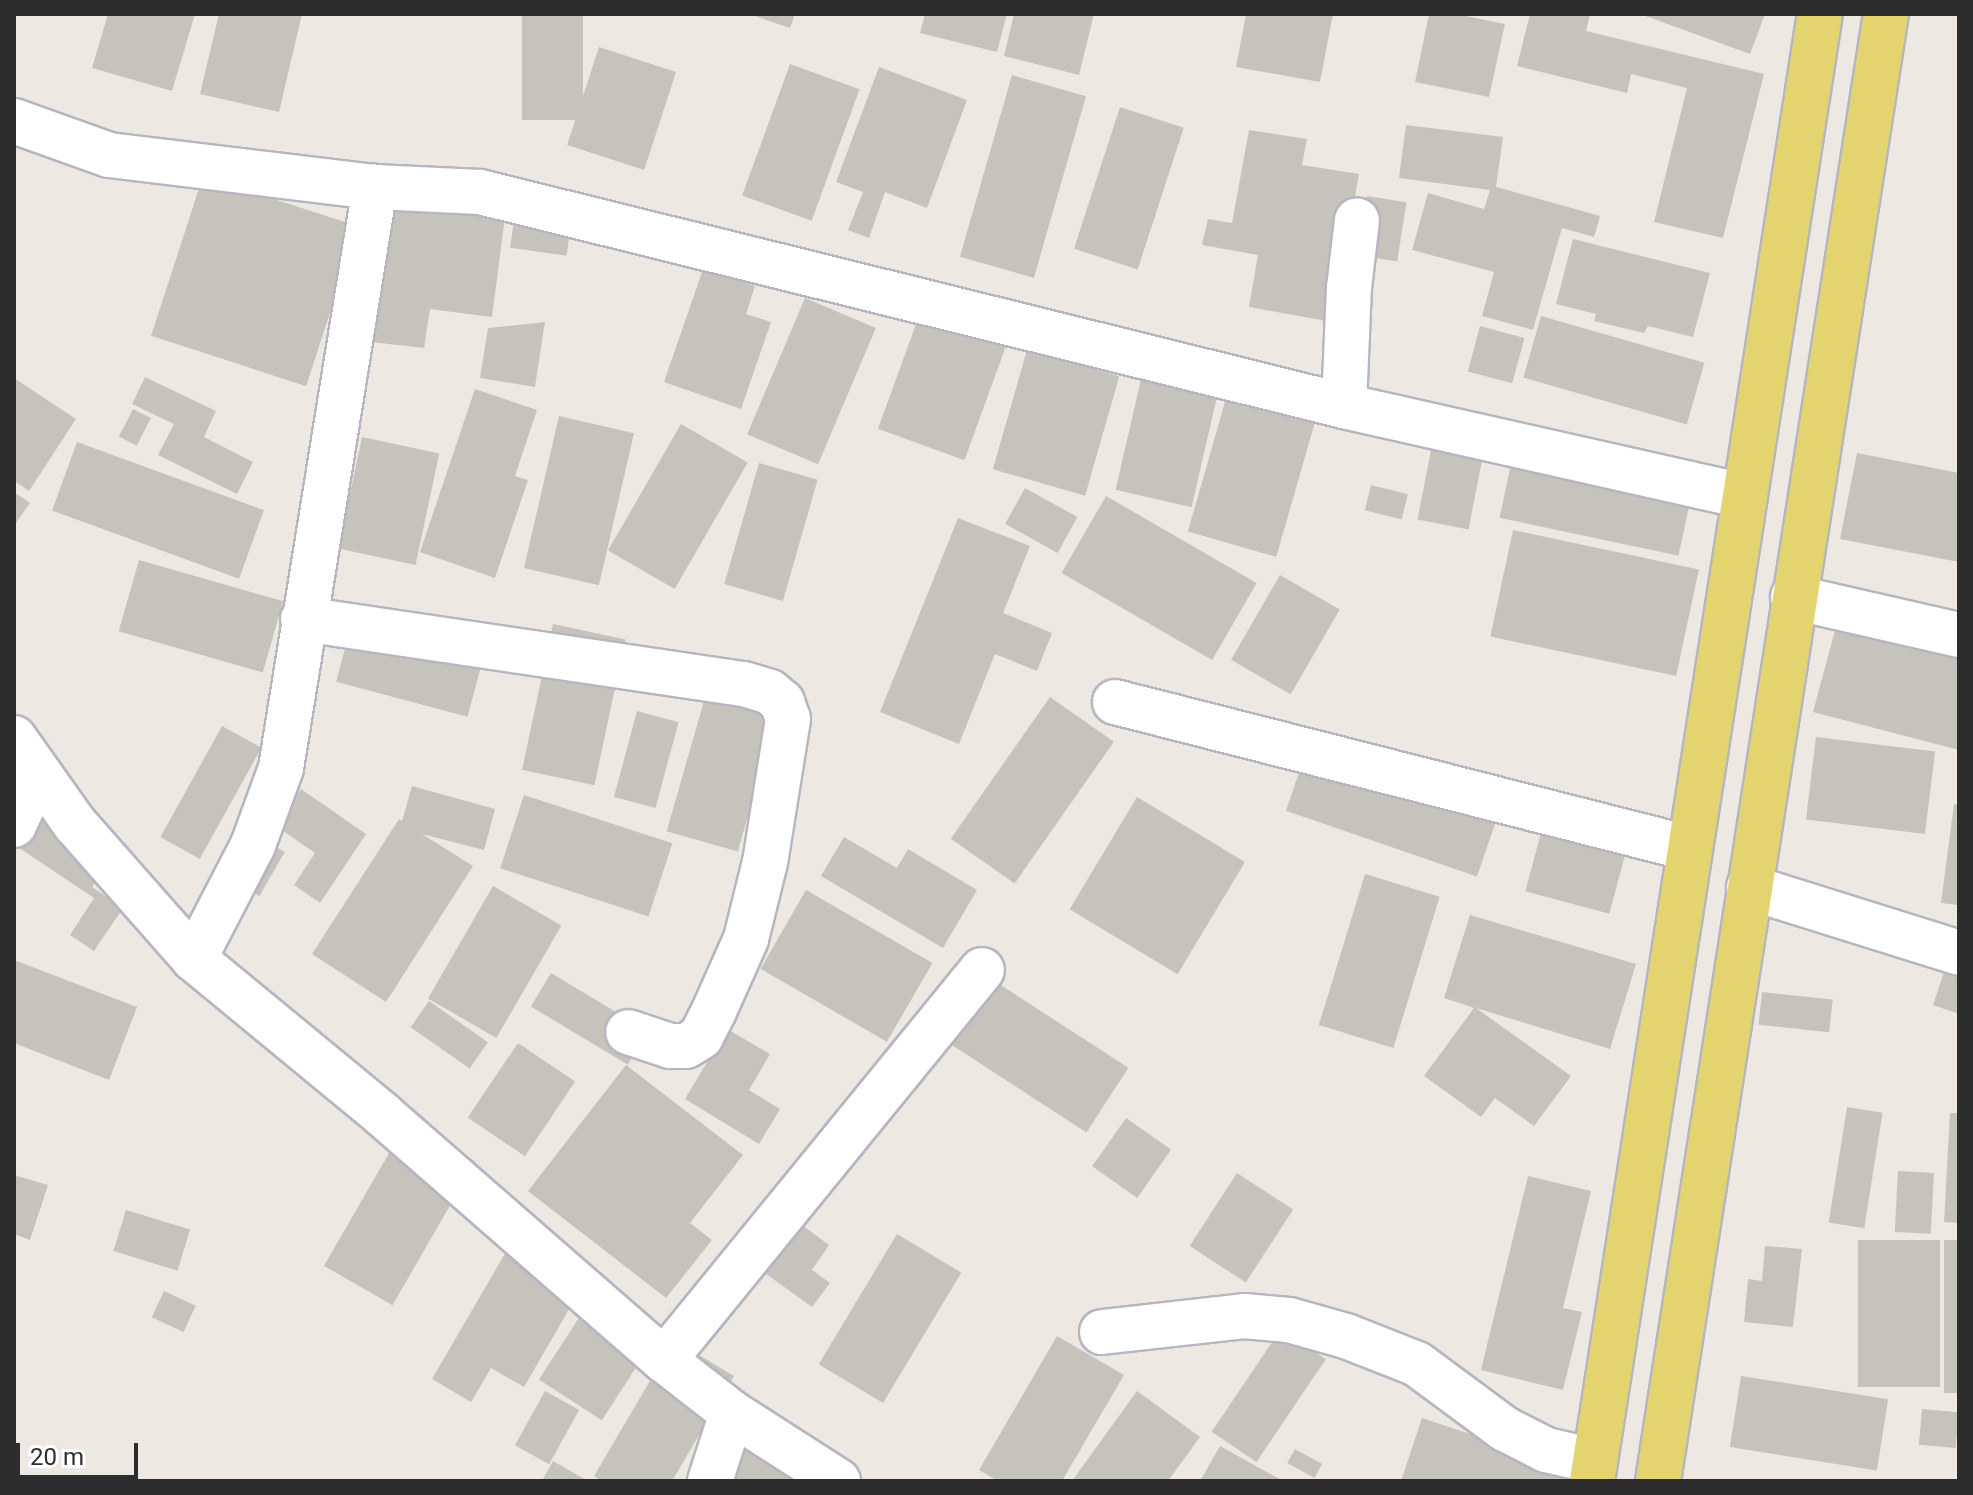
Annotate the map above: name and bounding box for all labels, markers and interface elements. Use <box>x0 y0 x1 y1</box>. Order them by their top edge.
scale bar <box>20 1427 142 1477</box>
text: 20 m <box>30 1443 84 1471</box>

